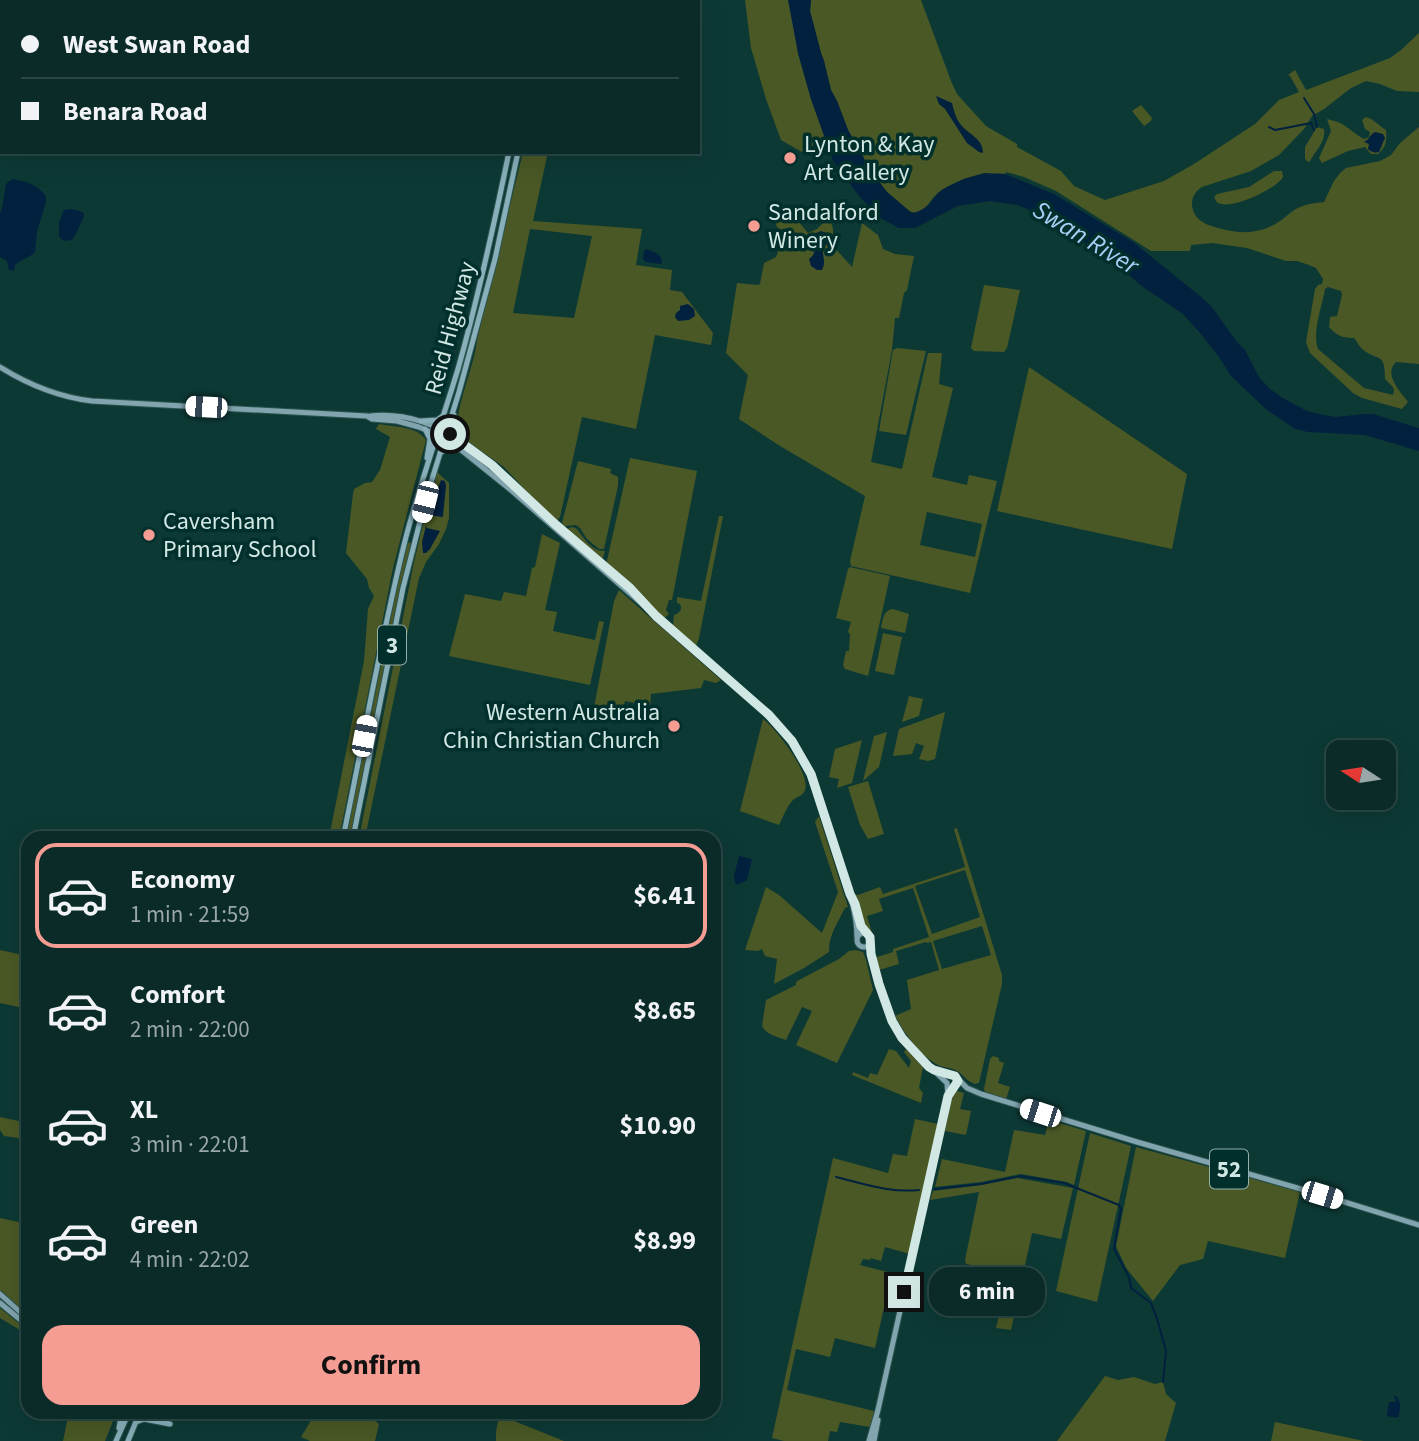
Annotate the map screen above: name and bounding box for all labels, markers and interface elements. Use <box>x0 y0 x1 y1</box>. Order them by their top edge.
text: West Swan Road <box>63 26 250 63</box>
text: Benara Road <box>63 93 208 130</box>
place label: Lynton & Kay Art Gallery <box>804 127 934 190</box>
marker: Lynton & Kay Art Gallery <box>782 150 798 166</box>
water label: Swan River <box>1026 191 1147 284</box>
place label: Sandalford Winery <box>768 195 879 258</box>
marker: Sandalford Winery <box>746 218 762 234</box>
street label: Reid Highway <box>416 258 485 399</box>
car <box>185 395 228 419</box>
route start <box>434 418 466 450</box>
car <box>410 479 441 525</box>
place label: Caversham Primary School <box>163 504 317 567</box>
marker: Caversham Primary School <box>141 527 157 543</box>
road number: 3 <box>378 625 406 664</box>
place label: Western Australia Chin Christian Church <box>443 695 660 758</box>
car <box>350 713 379 759</box>
marker: Western Australia Chin Christian Church <box>666 718 682 734</box>
north arrow <box>1326 740 1396 810</box>
map controls <box>1326 740 1396 810</box>
text: Economy <box>130 861 235 898</box>
icon: car <box>46 864 109 927</box>
text: $6.41 <box>633 877 696 914</box>
text: 1 min · 21:59 <box>130 898 250 931</box>
text: Comfort <box>130 976 225 1013</box>
icon: car <box>46 979 109 1042</box>
text: $8.65 <box>633 992 696 1029</box>
text: 2 min · 22:00 <box>130 1013 250 1046</box>
text: XL <box>130 1091 158 1128</box>
icon: car <box>46 1094 109 1157</box>
car <box>1017 1097 1064 1129</box>
text: $10.90 <box>620 1107 696 1144</box>
text: 3 min · 22:01 <box>130 1128 250 1161</box>
road number: 52 <box>1210 1150 1248 1188</box>
car <box>1299 1179 1346 1211</box>
text: Green <box>130 1206 198 1243</box>
icon: car <box>46 1209 109 1272</box>
text: $8.99 <box>633 1222 696 1259</box>
text: 4 min · 22:02 <box>130 1243 250 1276</box>
callout: 6 min <box>928 1268 1044 1316</box>
text: 6 min <box>959 1275 1015 1308</box>
route end <box>888 1276 920 1308</box>
button: Confirm <box>42 1325 700 1405</box>

